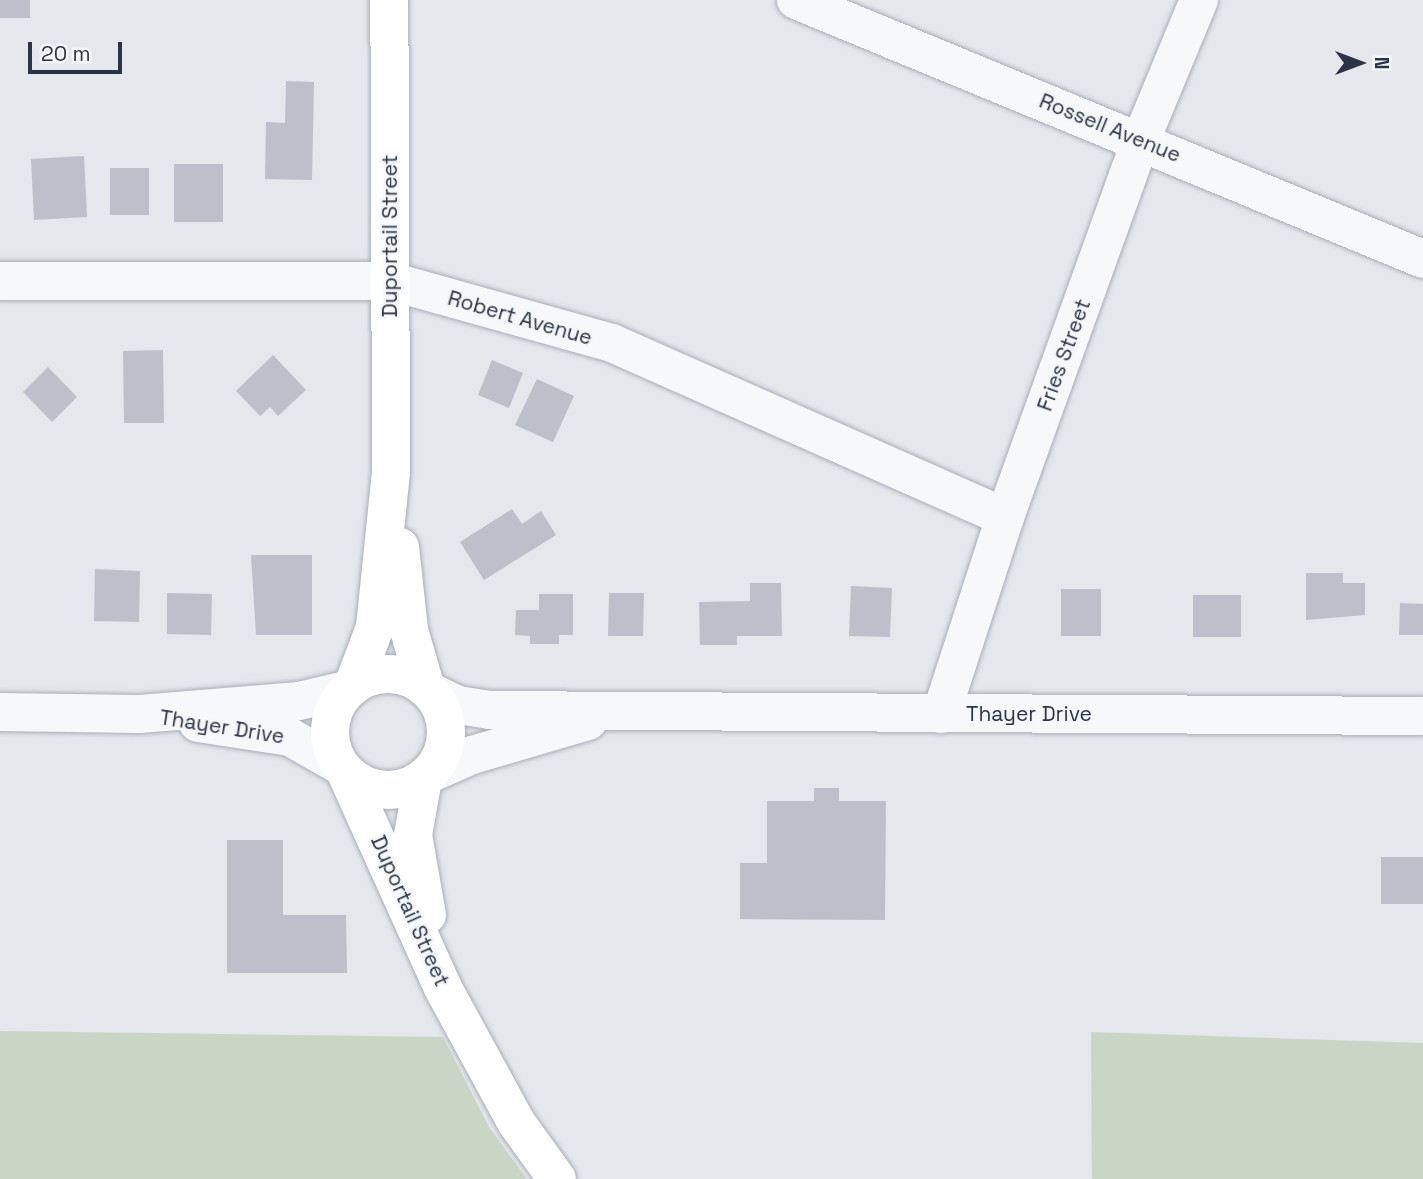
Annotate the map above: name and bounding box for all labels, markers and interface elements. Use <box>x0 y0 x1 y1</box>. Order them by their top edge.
scale bar <box>32 28 126 72</box>
north arrow <box>1325 28 1395 98</box>
text: 20 m <box>41 40 91 67</box>
text: N <box>1369 57 1394 69</box>
street label: Rossell Avenue <box>1035 88 1185 168</box>
street label: Duportail Street <box>377 155 403 317</box>
street label: Robert Avenue <box>445 285 595 351</box>
street label: Fries Street <box>1032 295 1096 415</box>
street label: Thayer Drive <box>966 701 1092 727</box>
street label: Thayer Drive <box>158 705 286 749</box>
street label: Duportail Street <box>365 832 455 990</box>

